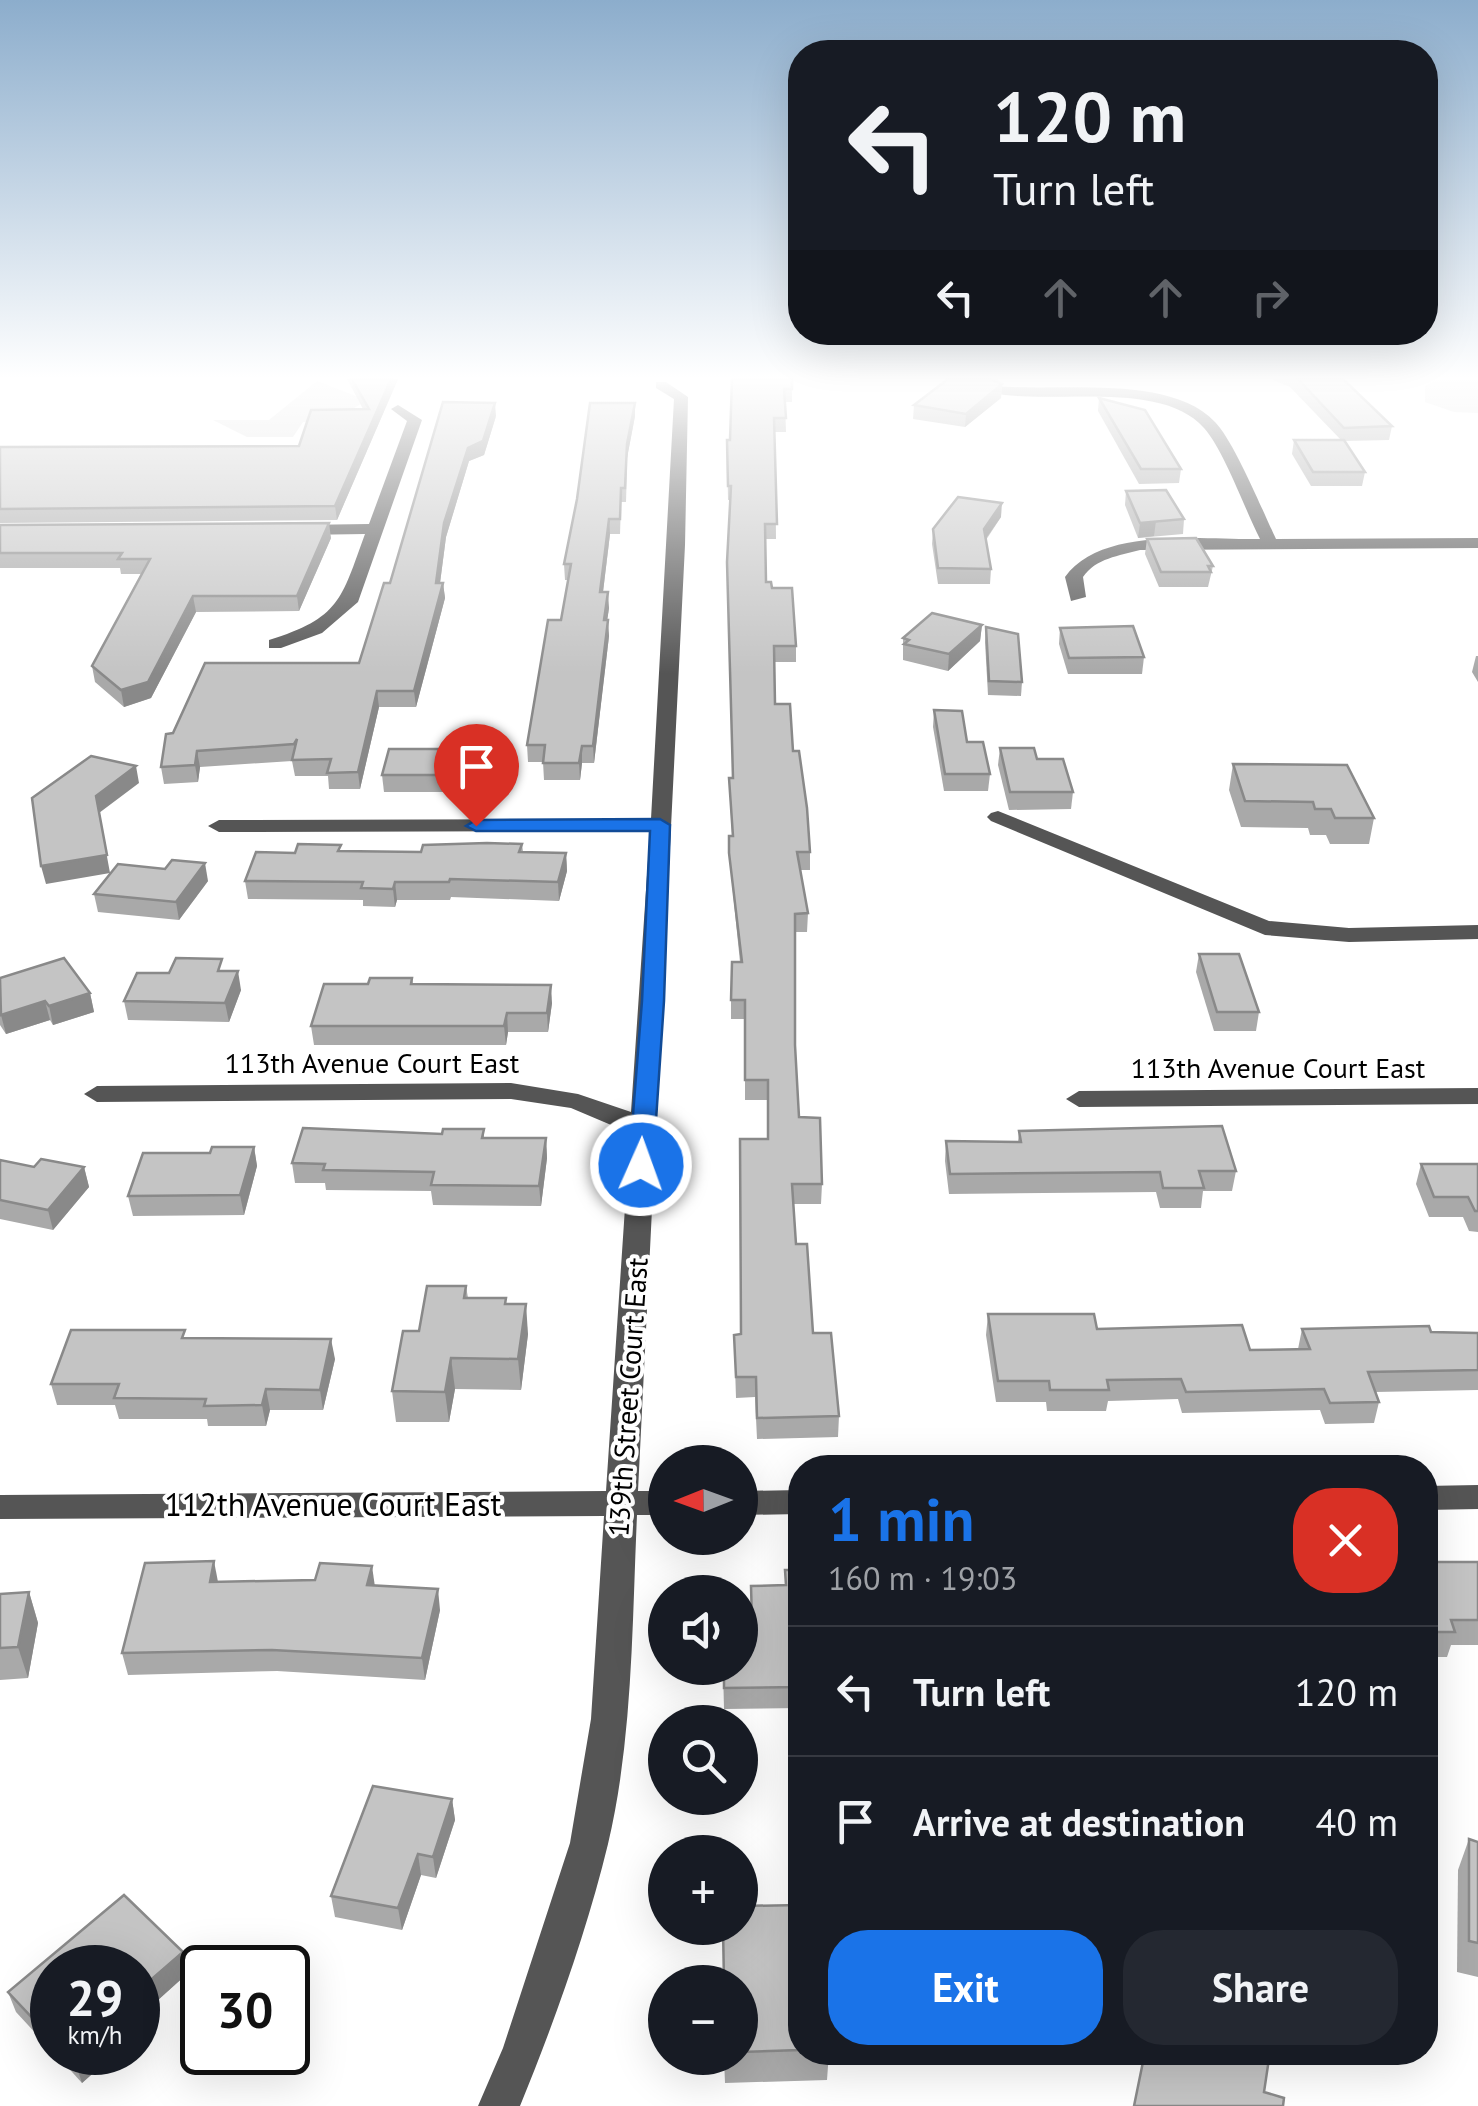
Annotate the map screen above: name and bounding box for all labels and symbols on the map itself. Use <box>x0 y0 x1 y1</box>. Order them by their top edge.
pin <box>434 724 519 827</box>
street label: 113th Avenue Court East <box>225 1044 520 1081</box>
street label: 113th Avenue Court East <box>1131 1049 1426 1086</box>
position arrow <box>589 1113 693 1217</box>
street label: 139th Street Court East <box>599 1256 656 1538</box>
north arrow <box>648 1445 758 1555</box>
street label: 112th Avenue Court East <box>165 1483 502 1525</box>
speed limit sign: 30 <box>180 1945 310 2075</box>

